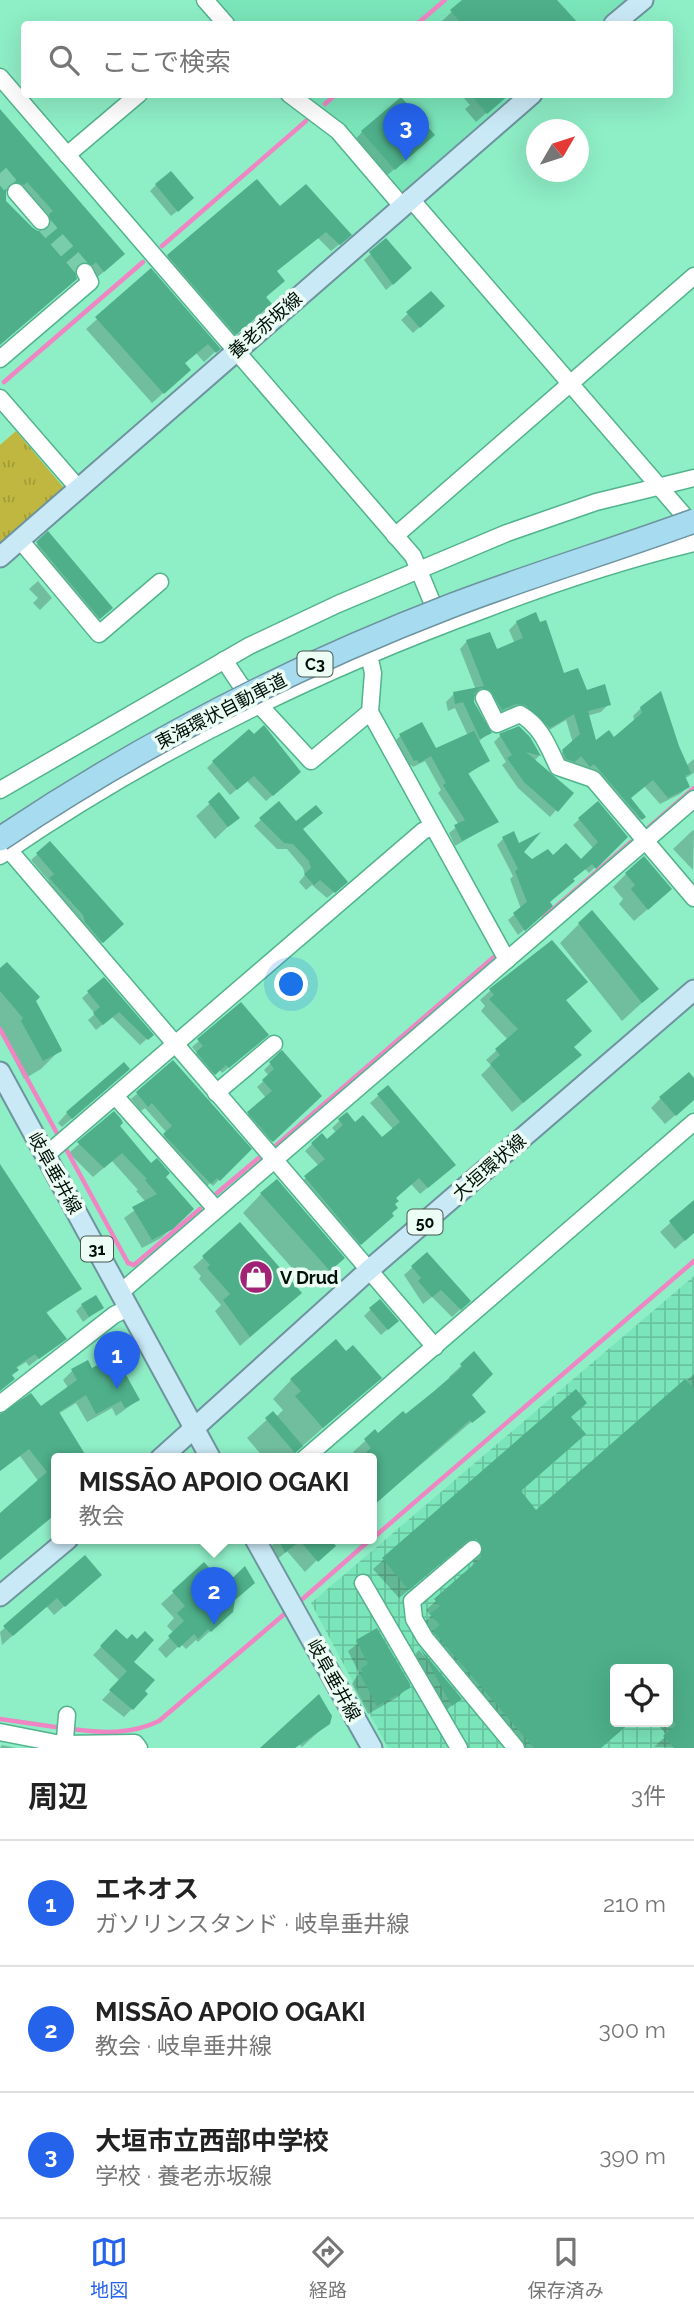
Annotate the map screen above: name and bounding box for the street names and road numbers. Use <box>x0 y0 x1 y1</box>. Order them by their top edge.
street label: 養老赤坂線 <box>224 288 306 362</box>
road number: C3 <box>298 652 332 677</box>
street label: 東海環状自動車道 <box>152 669 290 753</box>
street label: 岐阜垂井線 <box>24 1129 86 1217</box>
street label: 大垣環状線 <box>448 1130 530 1204</box>
road number: 50 <box>408 1210 442 1234</box>
road number: 31 <box>81 1236 113 1261</box>
street label: 岐阜垂井線 <box>303 1636 365 1724</box>

